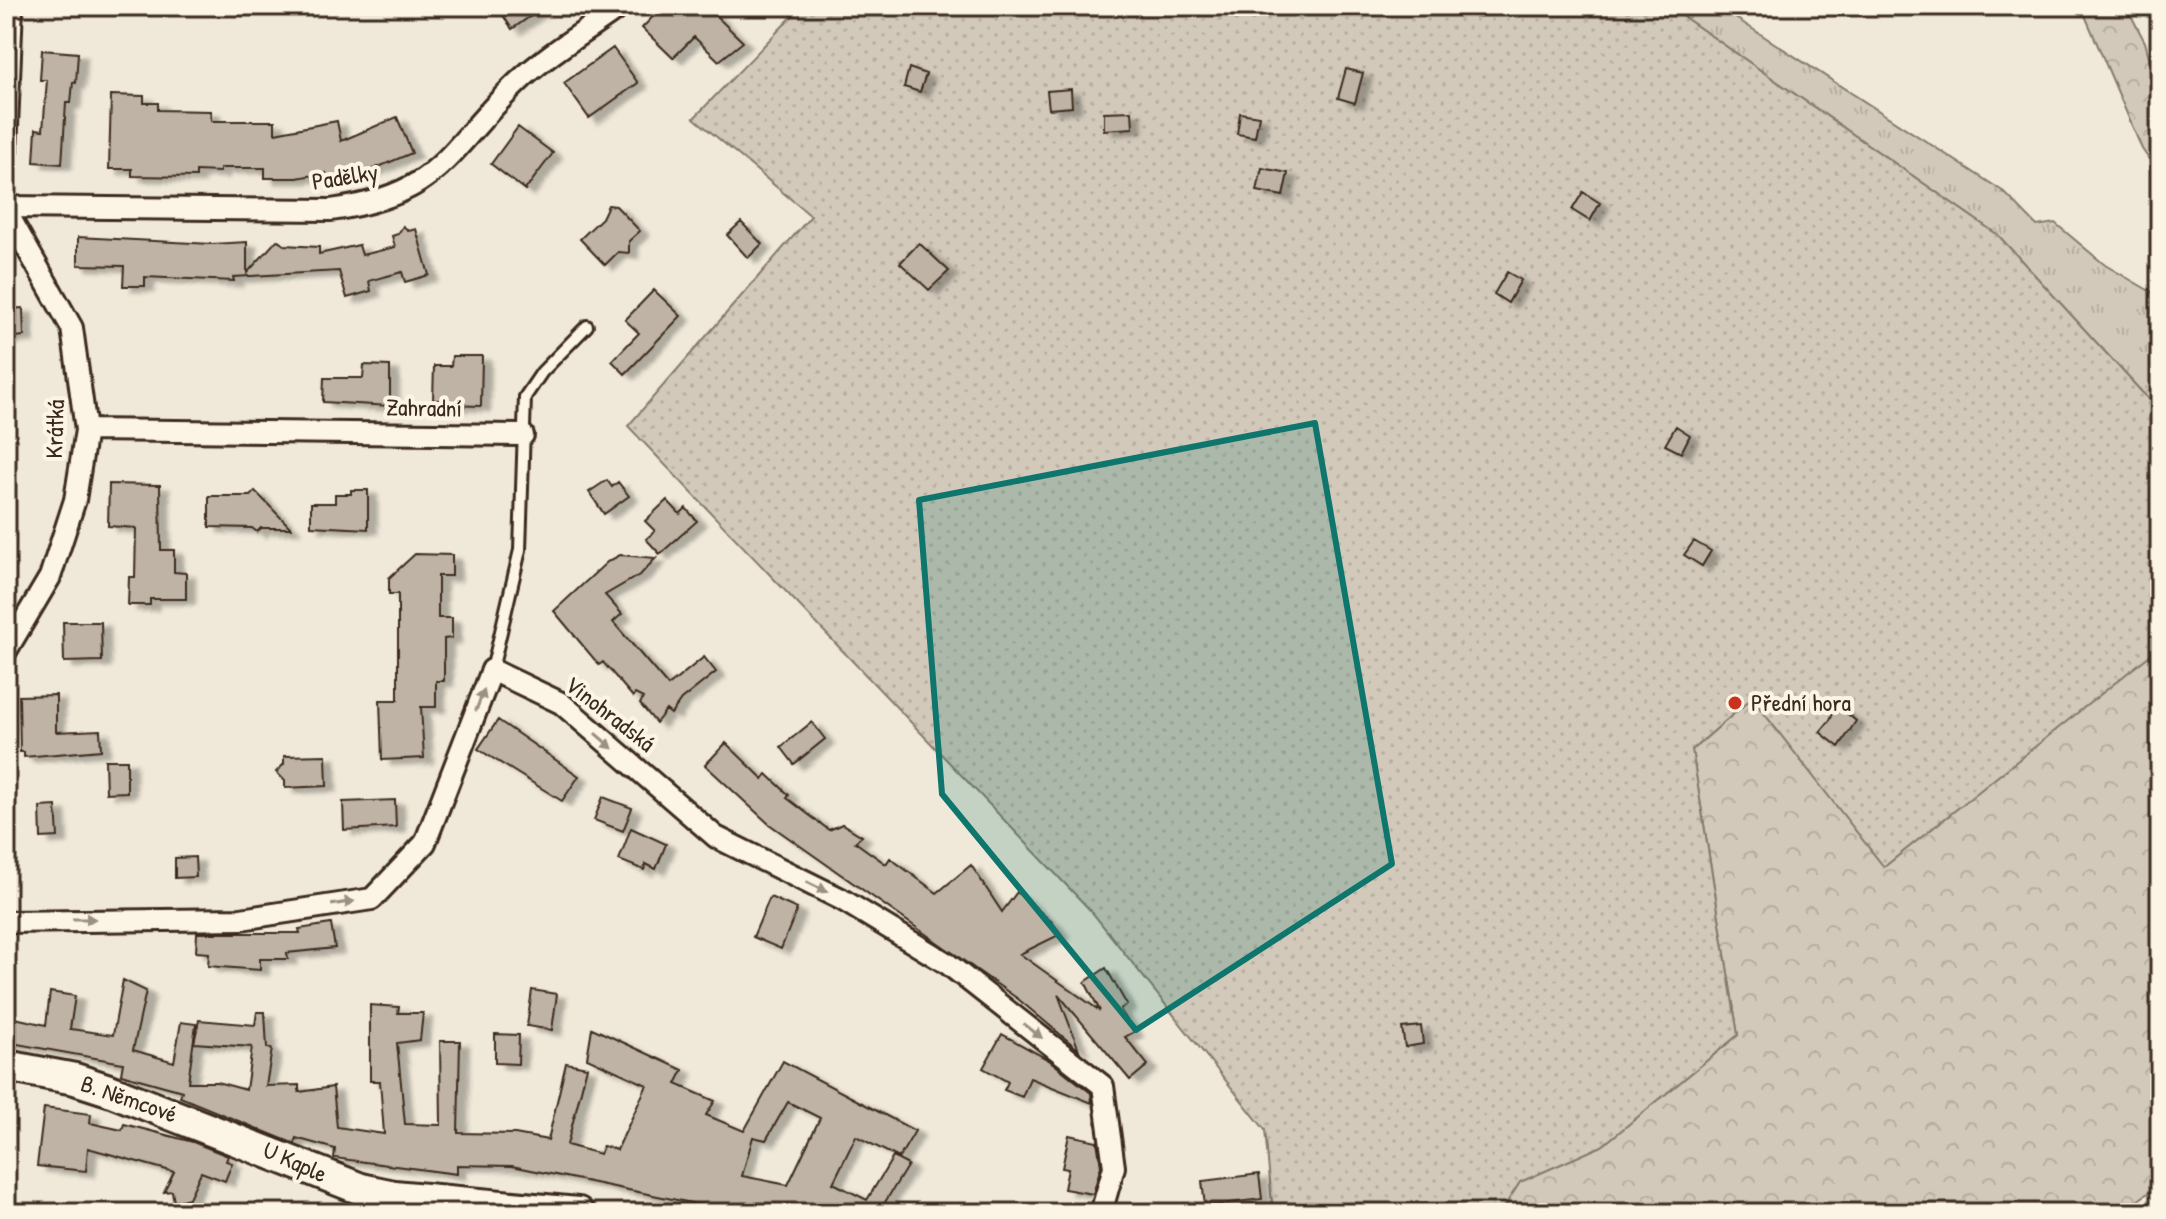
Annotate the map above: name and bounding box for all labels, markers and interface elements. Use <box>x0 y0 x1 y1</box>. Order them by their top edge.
street label: Padělky <box>310 155 380 197</box>
street label: Zahradní <box>386 390 462 424</box>
street label: Krátká <box>37 399 71 459</box>
street label: Vinohradská <box>559 668 662 758</box>
place label: Přední hora <box>1751 686 1851 718</box>
one-way arrow <box>474 688 487 712</box>
marker: Přední hora <box>1726 694 1744 712</box>
one-way arrow <box>595 731 614 749</box>
one-way arrow <box>805 880 828 894</box>
one-way arrow <box>331 896 356 909</box>
one-way arrow <box>72 913 97 925</box>
one-way arrow <box>1023 1022 1043 1039</box>
street label: B. Němcové <box>77 1067 182 1130</box>
street label: U Kaple <box>258 1133 333 1189</box>

